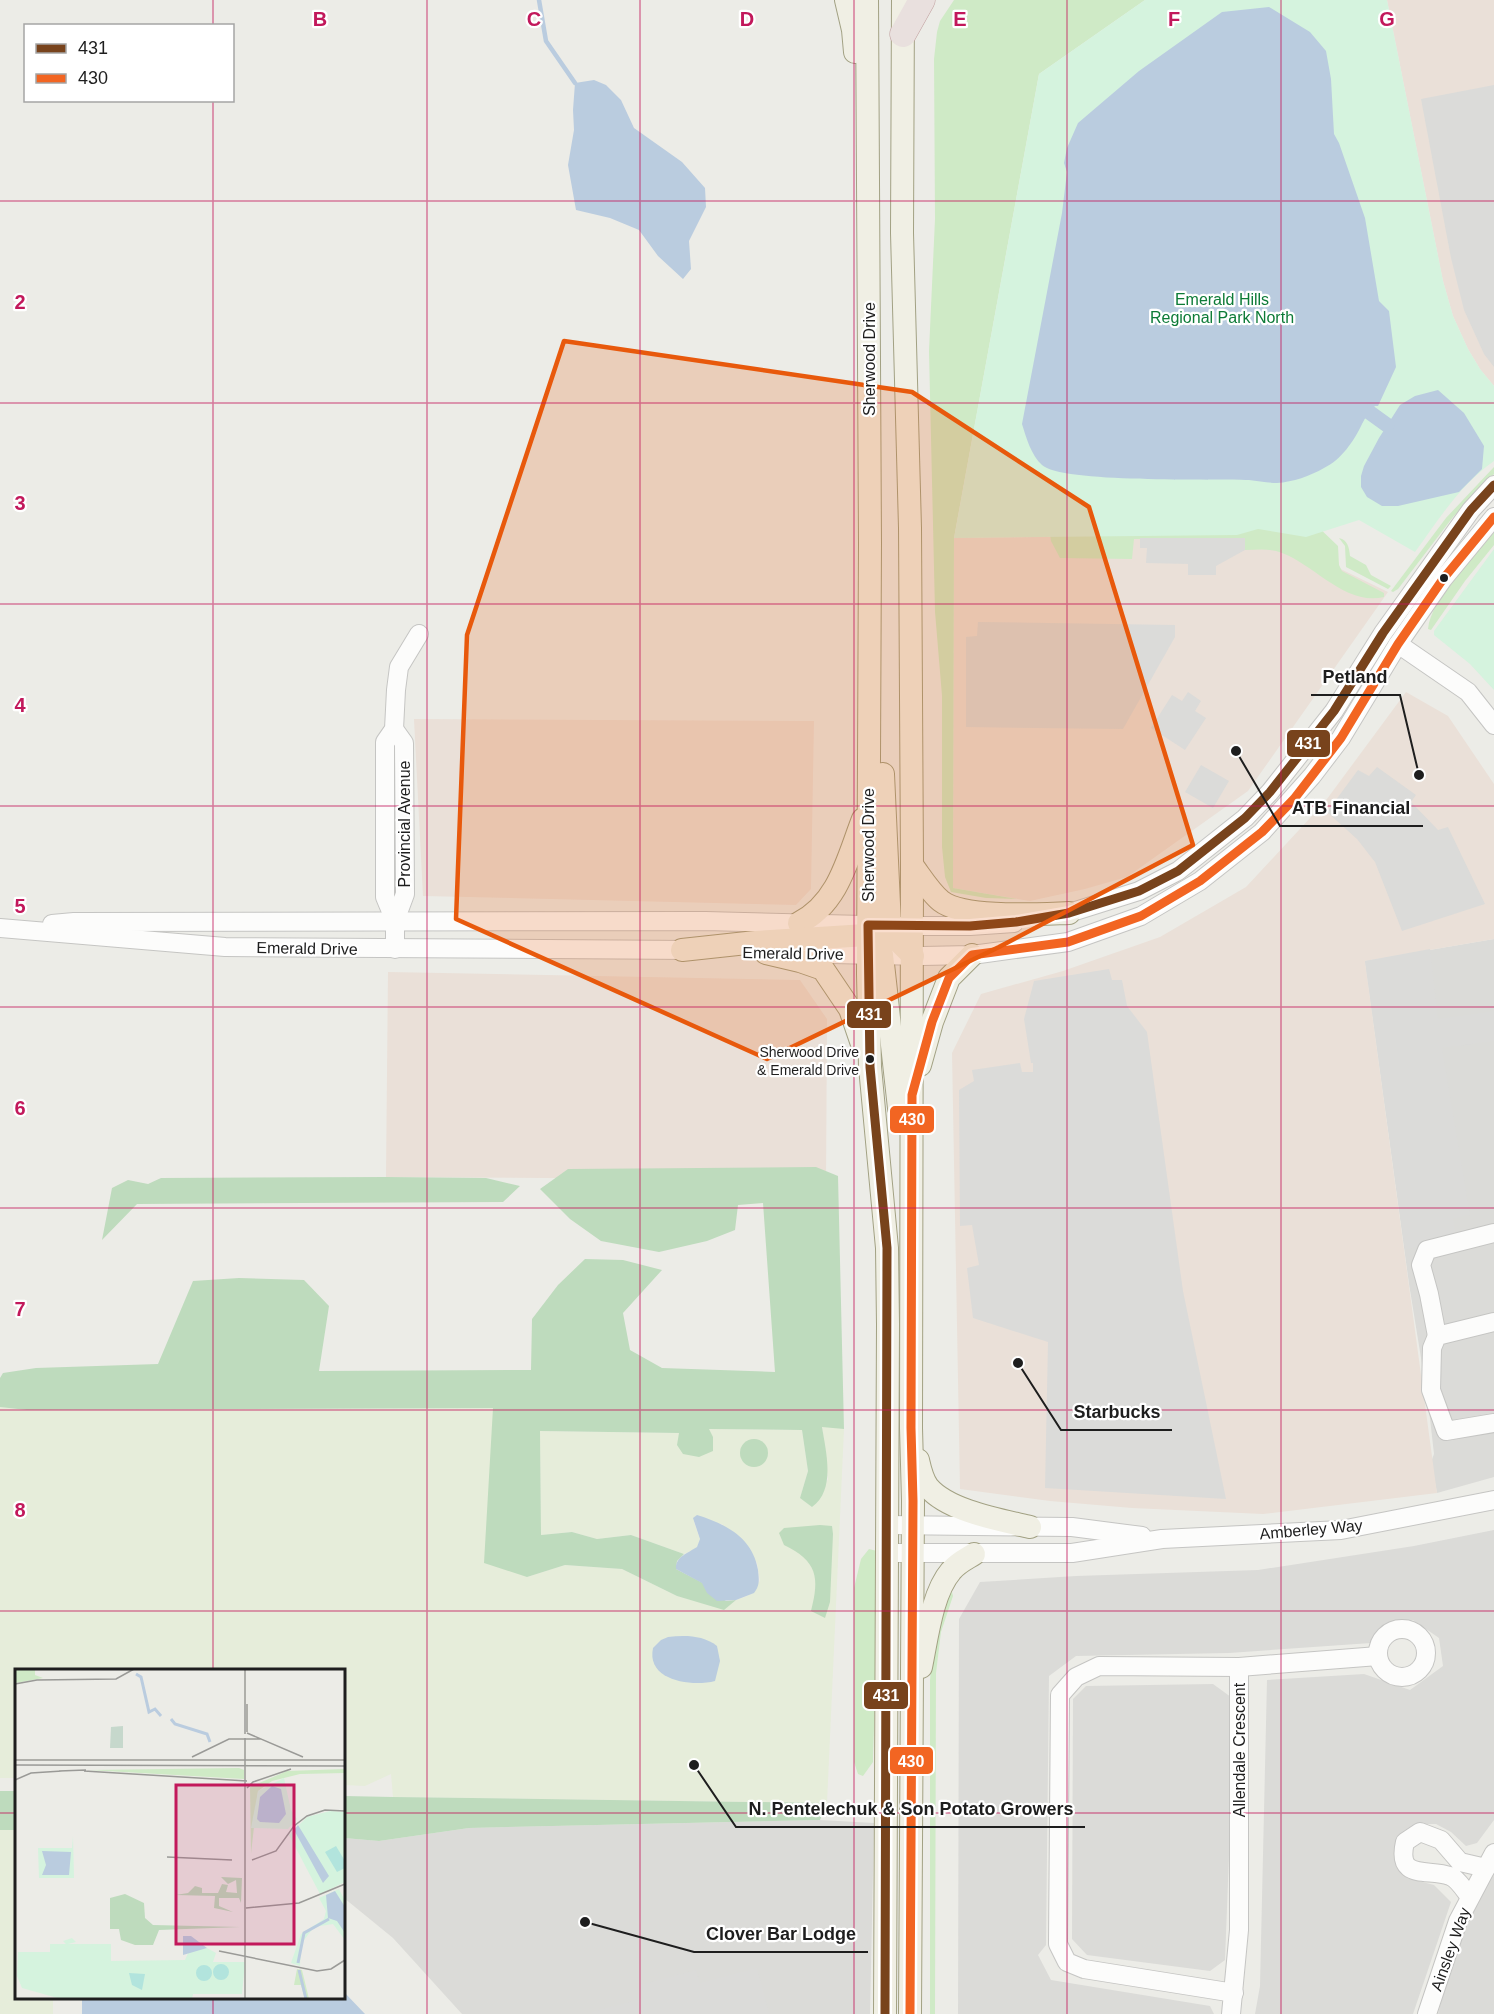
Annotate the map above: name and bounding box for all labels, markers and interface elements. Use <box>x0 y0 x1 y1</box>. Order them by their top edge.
text: B <box>313 8 327 30</box>
text: C <box>527 8 541 30</box>
text: D <box>740 8 754 30</box>
text: E <box>953 8 967 30</box>
text: F <box>1168 8 1180 30</box>
text: G <box>1379 8 1395 30</box>
legend <box>24 24 234 102</box>
text: 431 <box>78 38 108 58</box>
text: 430 <box>78 68 108 88</box>
text: 2 <box>14 291 26 313</box>
park label: Emerald Hills Regional Park North <box>1150 291 1294 326</box>
street label: Sherwood Drive <box>861 302 878 416</box>
text: 3 <box>14 492 26 514</box>
unlabelled marker <box>1438 572 1450 584</box>
callout: Petland <box>1311 659 1400 695</box>
text: Petland <box>1322 667 1388 687</box>
text: 4 <box>14 694 26 716</box>
line badge: 431 <box>1286 729 1331 758</box>
text: 431 <box>1295 735 1321 752</box>
street label: Provincial Avenue <box>396 760 413 887</box>
street label: Sherwood Drive <box>860 788 877 902</box>
callout: ATB Financial <box>1280 790 1423 826</box>
text: ATB Financial <box>1292 798 1410 818</box>
text: 5 <box>14 895 26 917</box>
street label: Emerald Drive <box>256 939 358 958</box>
street label: Emerald Drive <box>742 944 844 963</box>
line badge: 431 <box>846 1000 892 1029</box>
text: 431 <box>856 1006 882 1023</box>
place label: Sherwood Drive & Emerald Drive <box>757 1044 859 1078</box>
marker: Sherwood Drive & Emerald Drive <box>864 1053 876 1065</box>
text: 6 <box>14 1097 26 1119</box>
line badge: 430 <box>889 1105 935 1134</box>
text: 430 <box>899 1111 925 1128</box>
text: 7 <box>14 1298 26 1320</box>
callout: Starbucks <box>1061 1394 1172 1430</box>
text: Starbucks <box>1073 1402 1161 1422</box>
text: 8 <box>14 1499 26 1521</box>
street label: Amberley Way <box>1259 1517 1363 1542</box>
inset map <box>15 1669 345 1999</box>
line badge: 431 <box>863 1681 909 1710</box>
street label: Allendale Crescent <box>1231 1682 1248 1817</box>
text: 431 <box>873 1687 899 1704</box>
line badge: 430 <box>889 1746 934 1775</box>
text: 430 <box>898 1753 924 1770</box>
callout: N. Pentelechuk & Son Potato Growers <box>736 1791 1085 1827</box>
text: N. Pentelechuk & Son Potato Growers <box>748 1799 1074 1819</box>
street label: Ainsley Way <box>1428 1905 1473 1993</box>
callout: Clover Bar Lodge <box>694 1916 868 1952</box>
text: Clover Bar Lodge <box>706 1924 856 1944</box>

